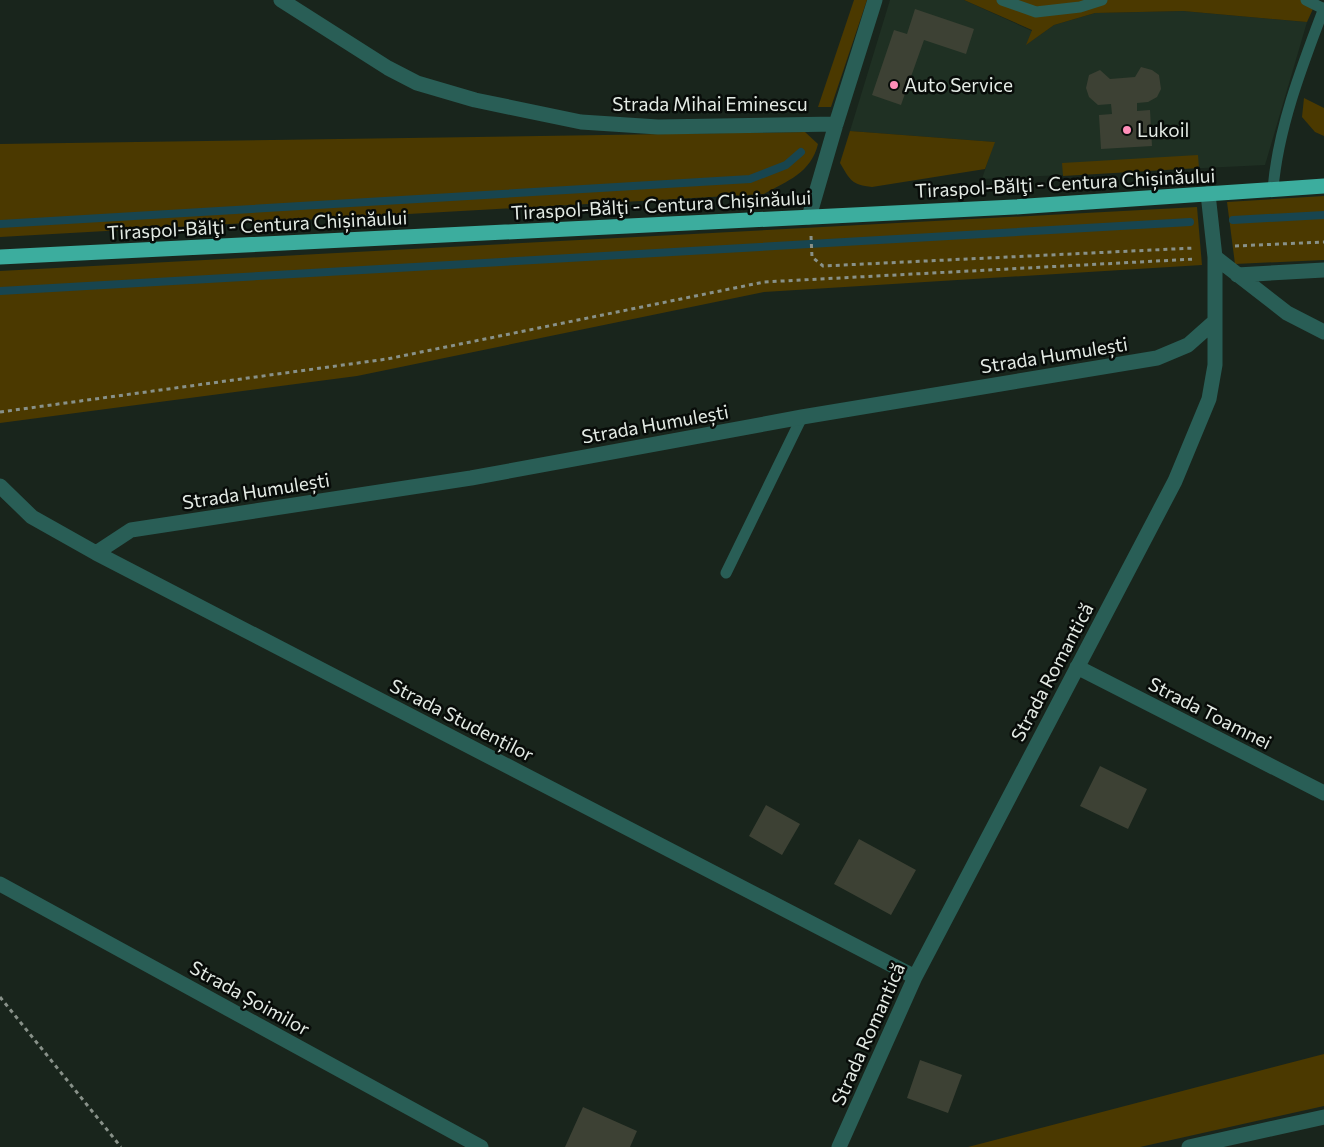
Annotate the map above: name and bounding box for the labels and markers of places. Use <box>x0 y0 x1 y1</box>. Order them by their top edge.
place label: Auto Service <box>904 73 1013 96</box>
marker: Auto Service <box>888 79 900 91</box>
place label: Lukoil <box>1137 118 1189 141</box>
marker: Lukoil <box>1121 124 1133 136</box>

